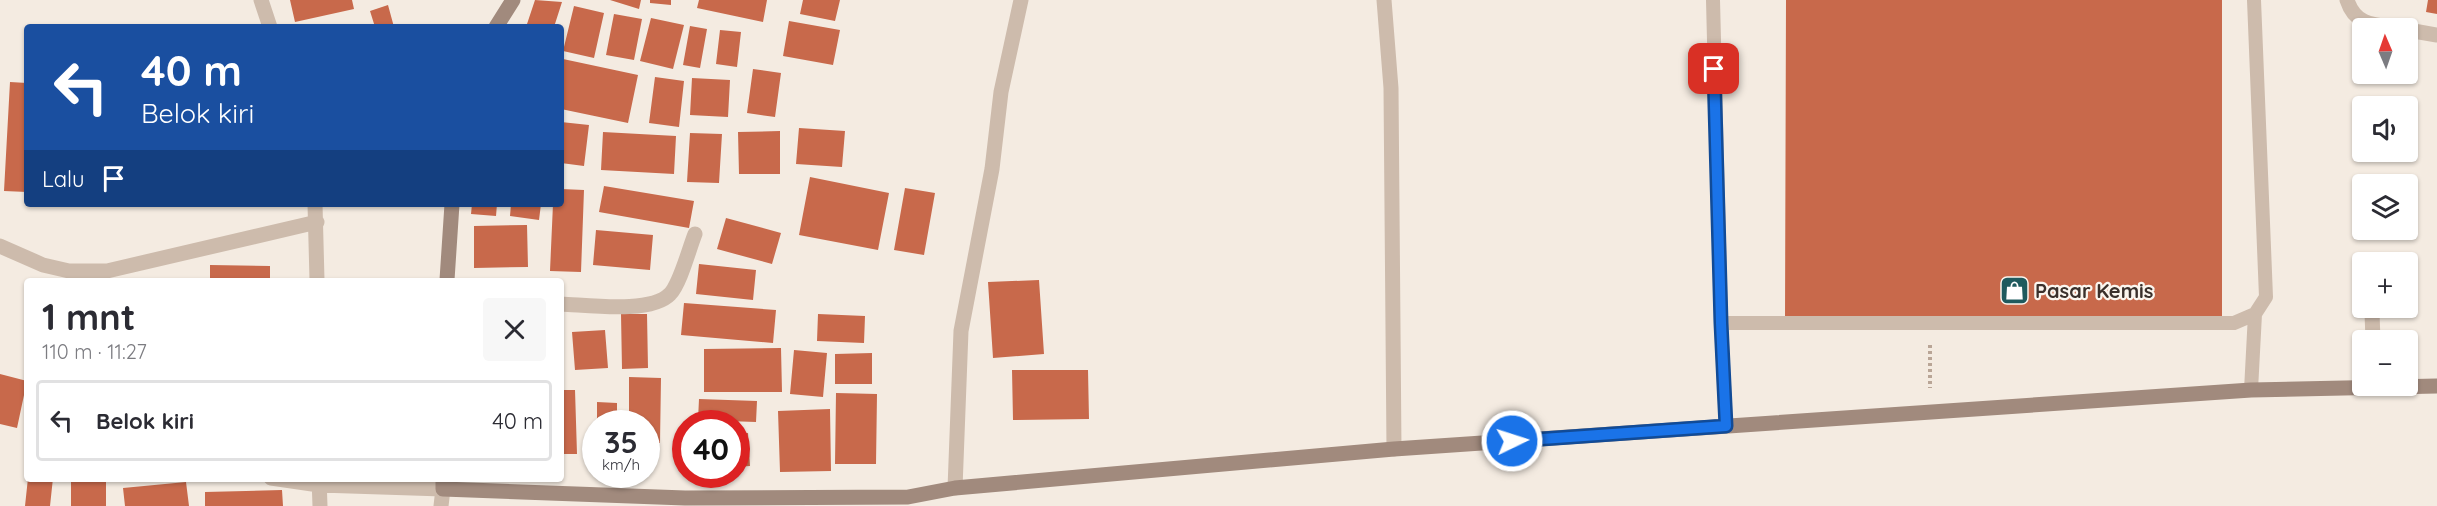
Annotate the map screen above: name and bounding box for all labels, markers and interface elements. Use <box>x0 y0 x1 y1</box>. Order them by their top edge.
north arrow <box>2352 18 2418 84</box>
map controls <box>2352 18 2418 396</box>
pin <box>1688 43 1739 94</box>
text: 40 m <box>141 44 242 97</box>
icon: left <box>42 48 120 126</box>
icon: arrive <box>1697 52 1730 85</box>
text: Belok kiri <box>141 96 254 130</box>
button: sound <box>2352 96 2418 162</box>
icon: arrive <box>97 162 130 195</box>
text: Lalu <box>42 165 85 193</box>
button: layers <box>2352 174 2418 240</box>
button: + <box>2352 252 2418 318</box>
shop icon: Pasar Kemis <box>1998 275 2030 307</box>
place label: Pasar Kemis <box>2035 278 2153 303</box>
text: 1 mnt <box>42 294 135 339</box>
button: close <box>483 298 546 361</box>
button: − <box>2352 330 2418 396</box>
text: 110 m · 11:27 <box>42 339 147 364</box>
icon: left <box>45 404 78 437</box>
text: Belok kiri <box>96 407 194 435</box>
text: 40 m <box>492 407 543 435</box>
position arrow <box>1480 409 1544 473</box>
speed limit sign: 40 <box>672 410 750 488</box>
text: 35 <box>604 423 638 461</box>
text: km/h <box>602 455 640 474</box>

